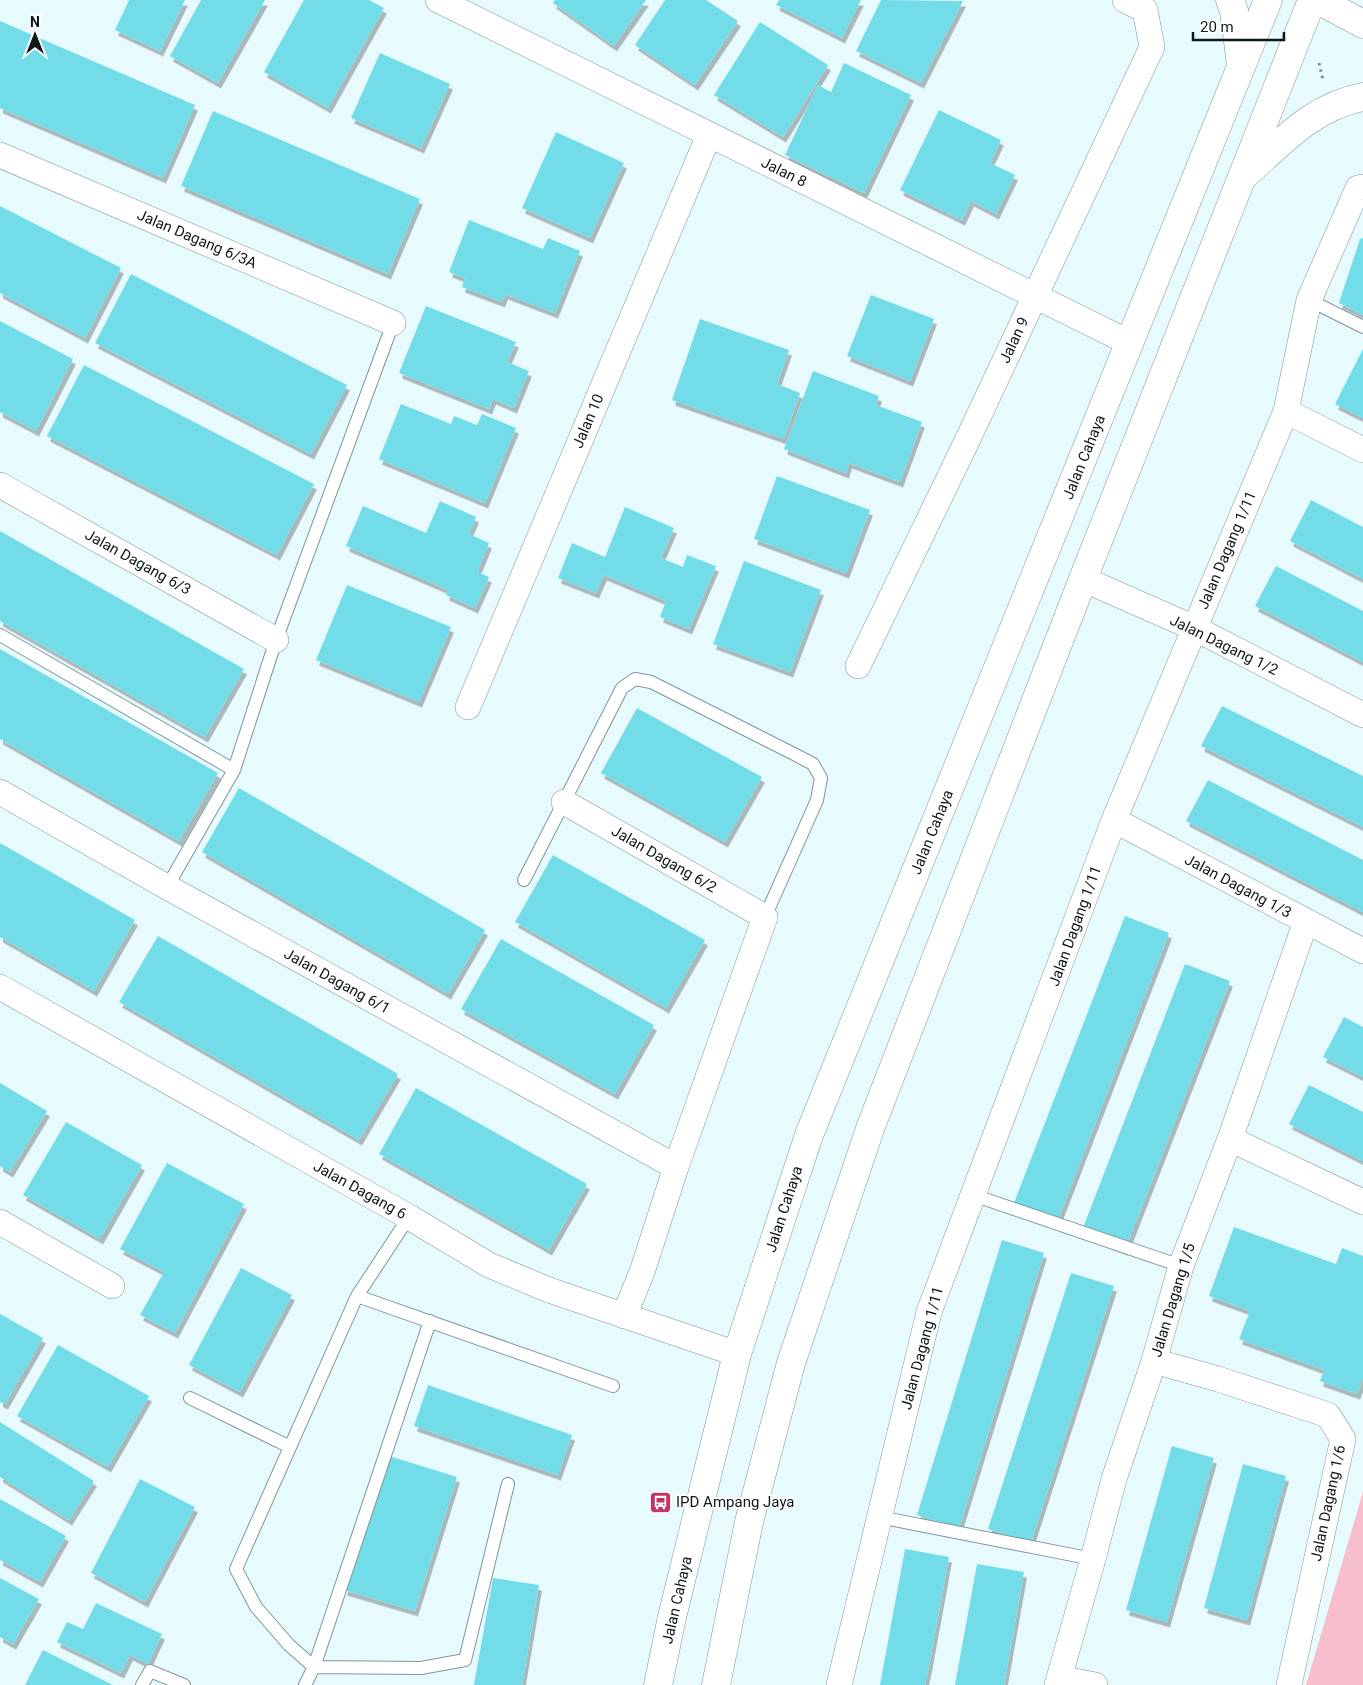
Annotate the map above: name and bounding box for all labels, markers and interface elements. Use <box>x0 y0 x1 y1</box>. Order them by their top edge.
north arrow <box>10 10 60 60</box>
scale bar <box>1193 10 1284 42</box>
text: N <box>30 14 40 30</box>
text: 20 m <box>1200 18 1234 36</box>
street label: Jalan 8 <box>758 153 810 191</box>
street label: Jalan Dagang 6/3A <box>135 206 260 272</box>
street label: Jalan 9 <box>996 314 1032 366</box>
street label: Jalan 10 <box>569 391 607 451</box>
street label: Jalan Cahaya <box>1059 412 1109 502</box>
street label: Jalan Dagang 1/11 <box>1194 488 1260 612</box>
street label: Jalan Dagang 6/3 <box>82 525 194 599</box>
street label: Jalan Dagang 1/2 <box>1167 611 1281 679</box>
street label: Jalan Cahaya <box>907 787 957 877</box>
street label: Jalan Dagang 6/2 <box>608 822 720 896</box>
street label: Jalan Dagang 1/3 <box>1182 850 1294 922</box>
street label: Jalan Dagang 1/11 <box>1045 863 1105 989</box>
street label: Jalan Dagang 6/1 <box>281 944 393 1018</box>
street label: Jalan Dagang 6 <box>310 1157 410 1223</box>
street label: Jalan Cahaya <box>762 1164 806 1254</box>
street label: Jalan Dagang 1/5 <box>1147 1241 1199 1359</box>
street label: Jalan Dagang 1/11 <box>897 1284 947 1412</box>
street label: Jalan Dagang 1/6 <box>1307 1443 1349 1563</box>
bus stop icon: IPD Ampang Jaya <box>648 1490 672 1514</box>
place label: IPD Ampang Jaya <box>676 1493 795 1511</box>
street label: Jalan Cahaya <box>658 1554 696 1646</box>

